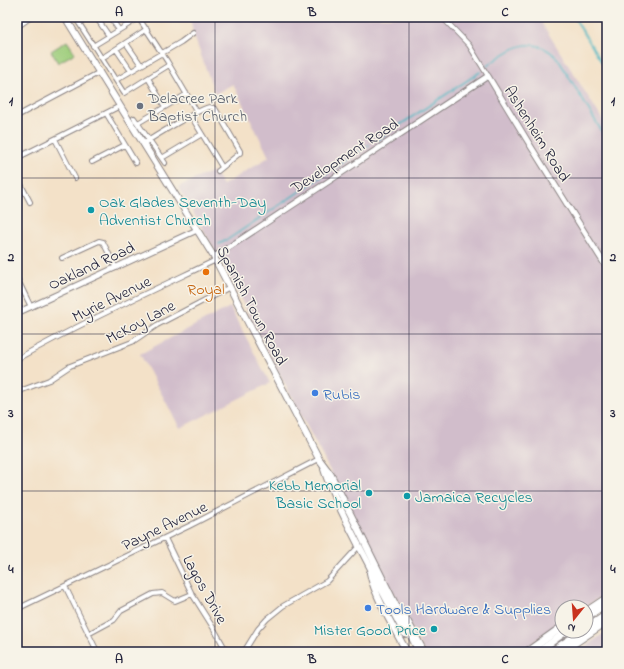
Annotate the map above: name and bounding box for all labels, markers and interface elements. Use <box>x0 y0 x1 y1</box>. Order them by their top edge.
text: A <box>115 3 123 22</box>
text: B <box>307 3 317 22</box>
text: C <box>501 3 509 22</box>
street label: Ashenheim Road <box>497 81 576 187</box>
place label: Delacree Park Baptist Church <box>147 87 247 129</box>
text: 1 <box>9 92 14 111</box>
text: 1 <box>611 92 616 111</box>
marker: Delacree Park Baptist Church <box>135 101 145 111</box>
street label: Development Road <box>286 113 404 201</box>
place label: Oak Glades Seventh-Day Adventist Church <box>99 191 266 233</box>
marker: Oak Glades Seventh-Day Adventist Church <box>86 205 96 215</box>
street label: Oakland Road <box>45 236 139 297</box>
street label: Spanish Town Road <box>210 242 293 370</box>
text: 2 <box>7 248 15 267</box>
text: 2 <box>609 248 617 267</box>
marker: Royal <box>201 267 211 277</box>
street label: Myrie Avenue <box>68 270 156 329</box>
place label: Royal <box>187 278 225 302</box>
street label: McKoy Lane <box>102 294 181 351</box>
place label: Rubis <box>323 383 360 407</box>
marker: Rubis <box>310 388 320 398</box>
text: 3 <box>7 404 14 423</box>
text: 3 <box>609 404 616 423</box>
place label: Kebb Memorial Basic School <box>269 474 361 516</box>
place label: Jamaica Recycles <box>415 486 533 510</box>
marker: Kebb Memorial Basic School <box>364 488 374 498</box>
marker: Jamaica Recycles <box>402 491 412 501</box>
street label: Payne Avenue <box>118 495 213 558</box>
street label: Lagos Drive <box>175 551 233 630</box>
text: 4 <box>7 560 14 579</box>
text: 4 <box>609 560 616 579</box>
place label: Tools Hardware & Supplies <box>376 598 551 622</box>
north arrow <box>554 599 594 639</box>
marker: Tools Hardware & Supplies <box>363 603 373 613</box>
place label: Mister Good Price <box>314 619 427 643</box>
text: N <box>565 619 577 636</box>
marker: Mister Good Price <box>429 624 439 634</box>
text: A <box>115 650 123 669</box>
text: B <box>307 650 317 669</box>
text: C <box>501 650 509 669</box>

